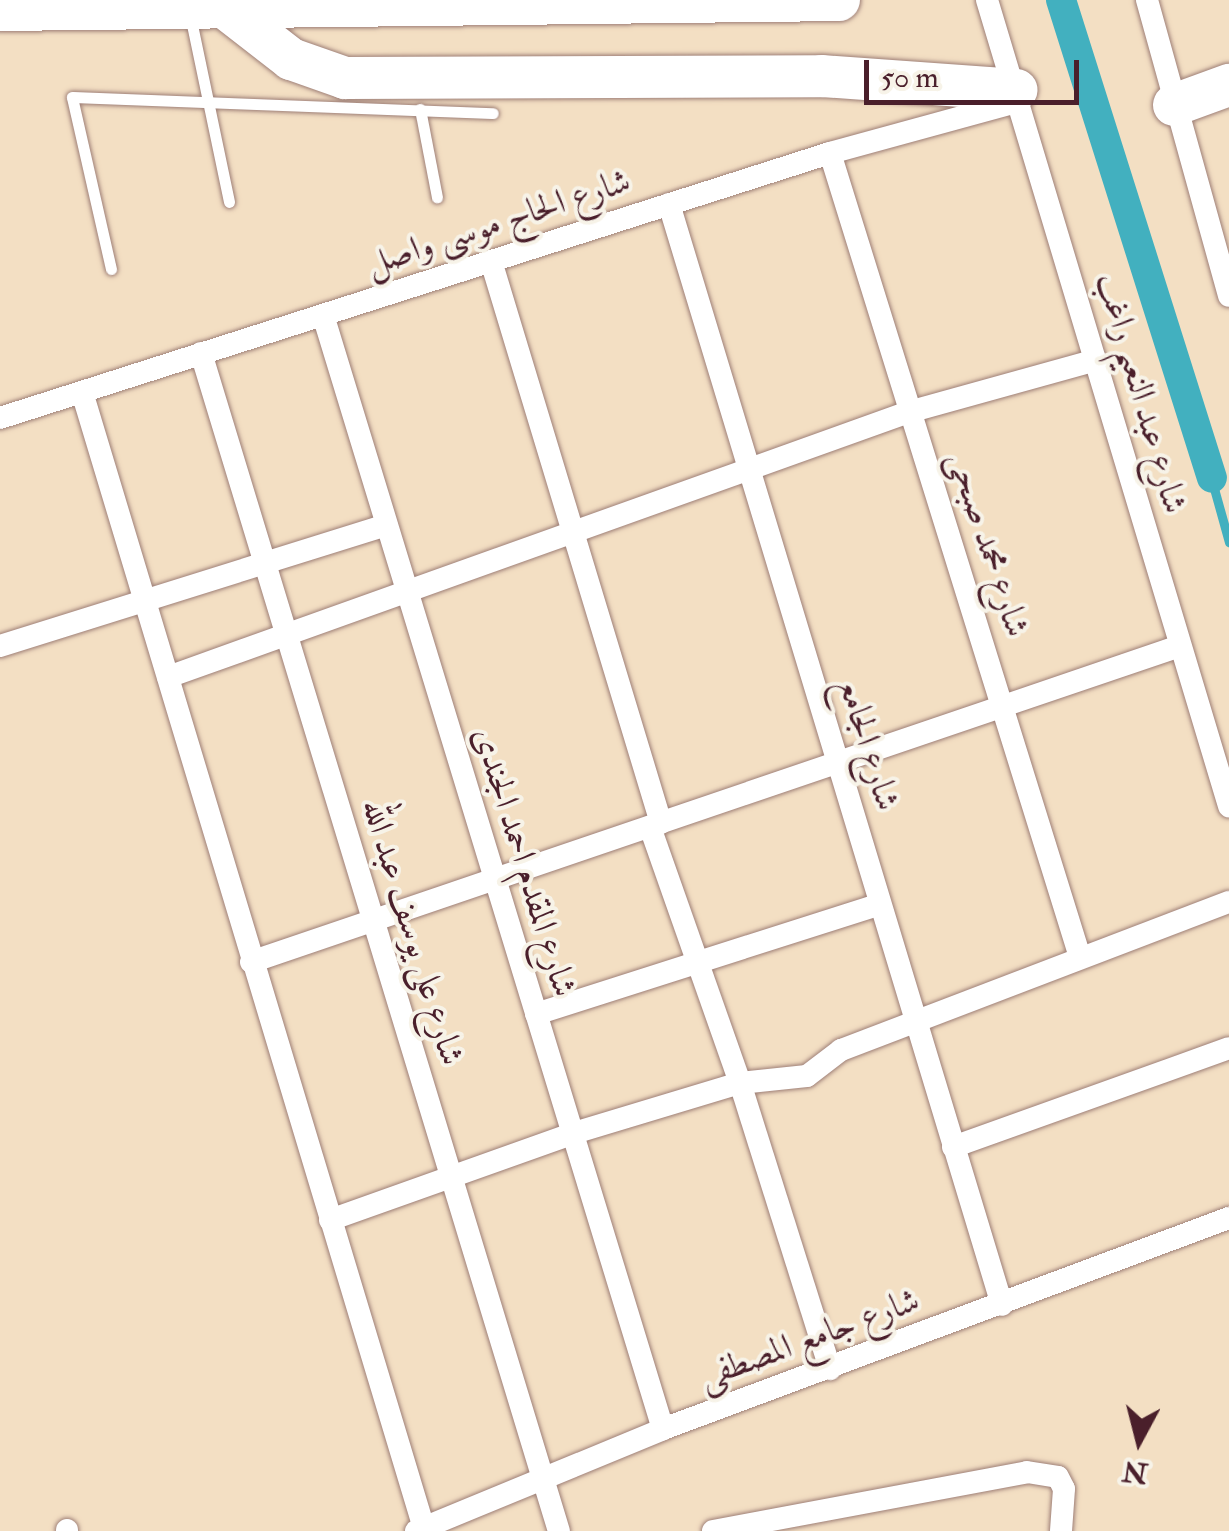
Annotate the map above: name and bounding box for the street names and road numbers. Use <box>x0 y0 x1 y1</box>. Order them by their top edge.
street label: شارع الحاج موسى واصل <box>360 159 636 285</box>
street label: شارع عبد النعيم راغب <box>1088 268 1196 518</box>
street label: شارع محمد صبحى <box>939 446 1039 642</box>
street label: شارع الجامع <box>829 673 909 815</box>
street label: شارع المقدم احمد الجندى <box>464 722 586 1002</box>
street label: شارع على يوسف عبد الله <box>353 794 473 1070</box>
street label: شارع جامع المصطفى <box>693 1279 925 1397</box>

